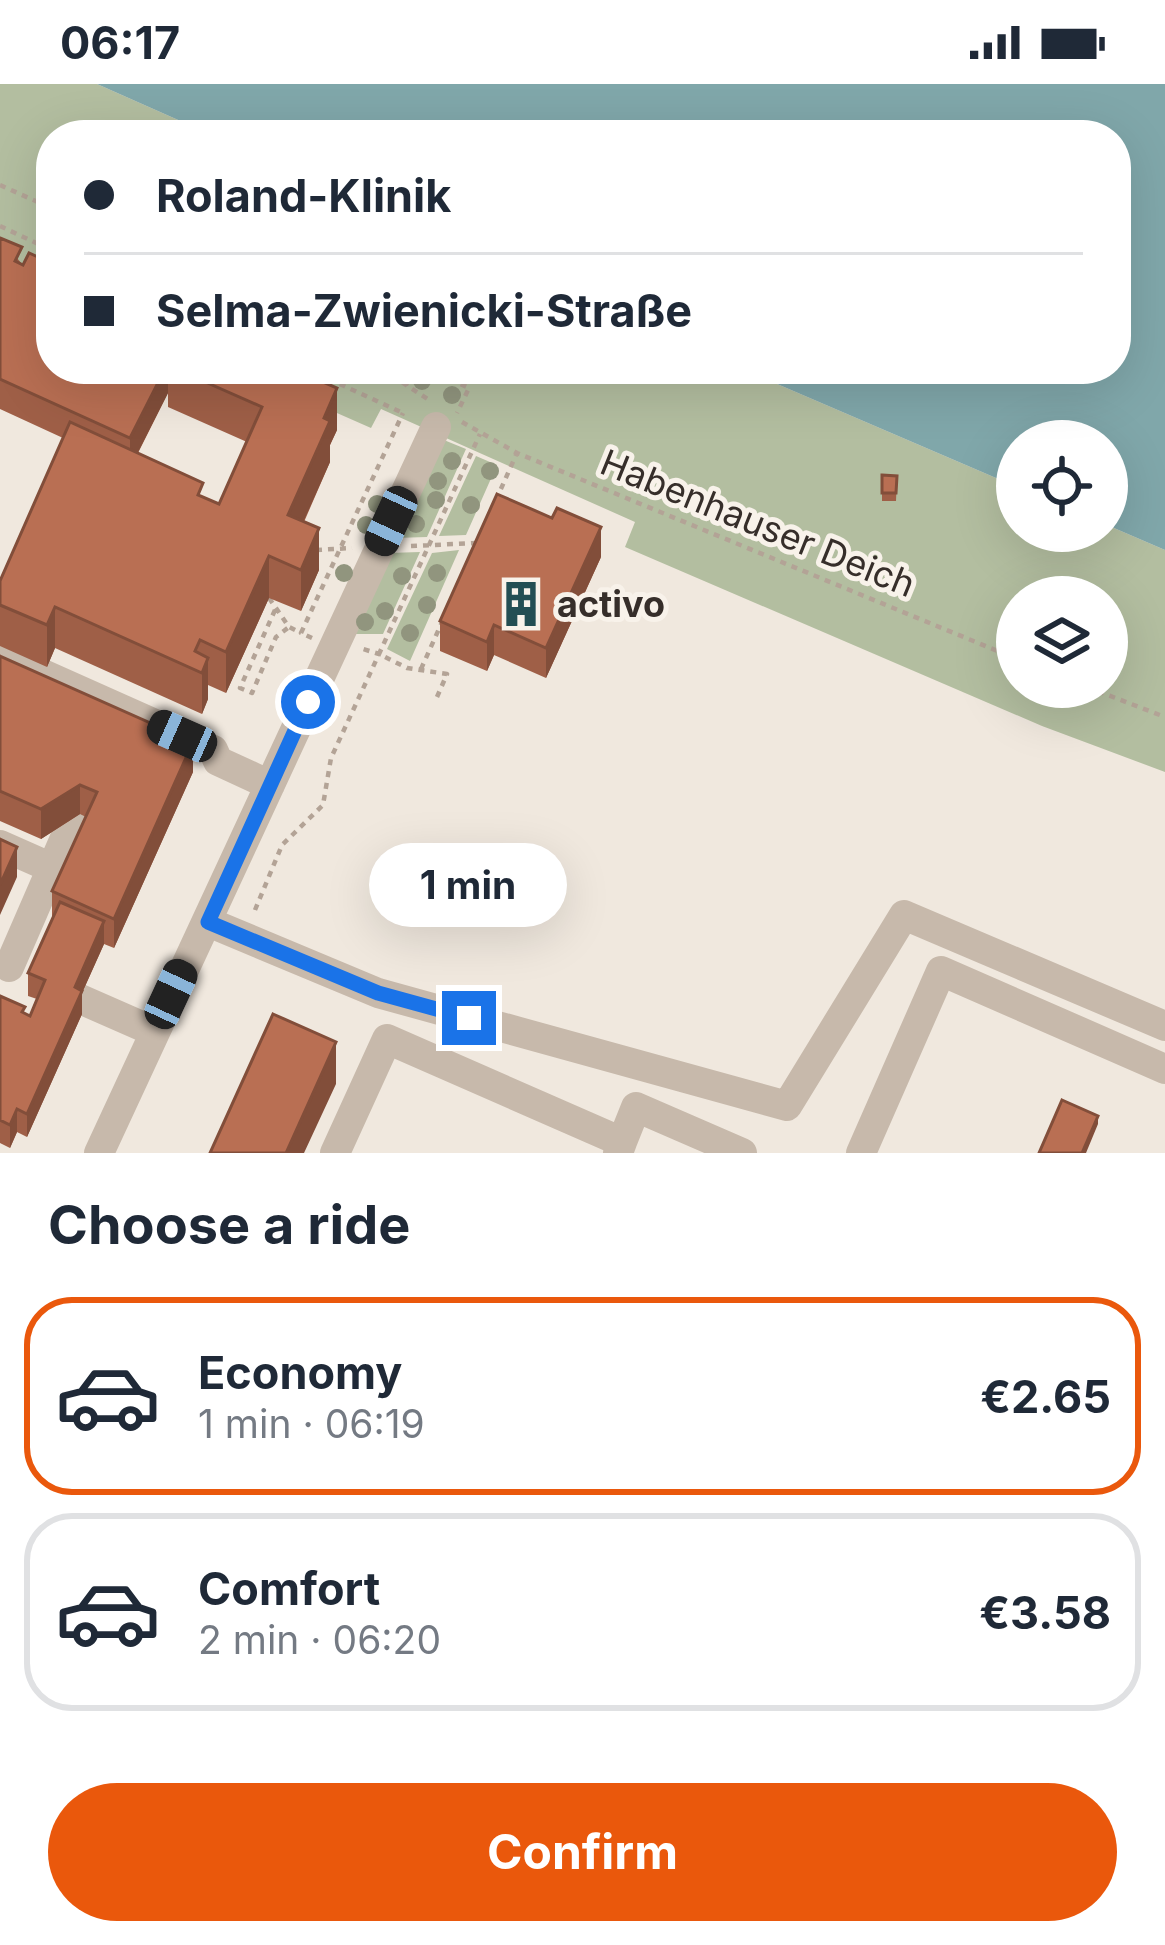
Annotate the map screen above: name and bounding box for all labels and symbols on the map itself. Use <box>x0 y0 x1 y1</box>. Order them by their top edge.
street label: Habenhauser Deich <box>594 440 922 606</box>
car <box>359 481 423 561</box>
building icon: activo <box>496 579 546 629</box>
place label: activo <box>557 582 665 626</box>
route start <box>281 675 335 729</box>
car <box>142 705 222 767</box>
callout: 1 min <box>370 844 568 928</box>
car <box>139 954 203 1034</box>
route end <box>442 991 496 1045</box>

